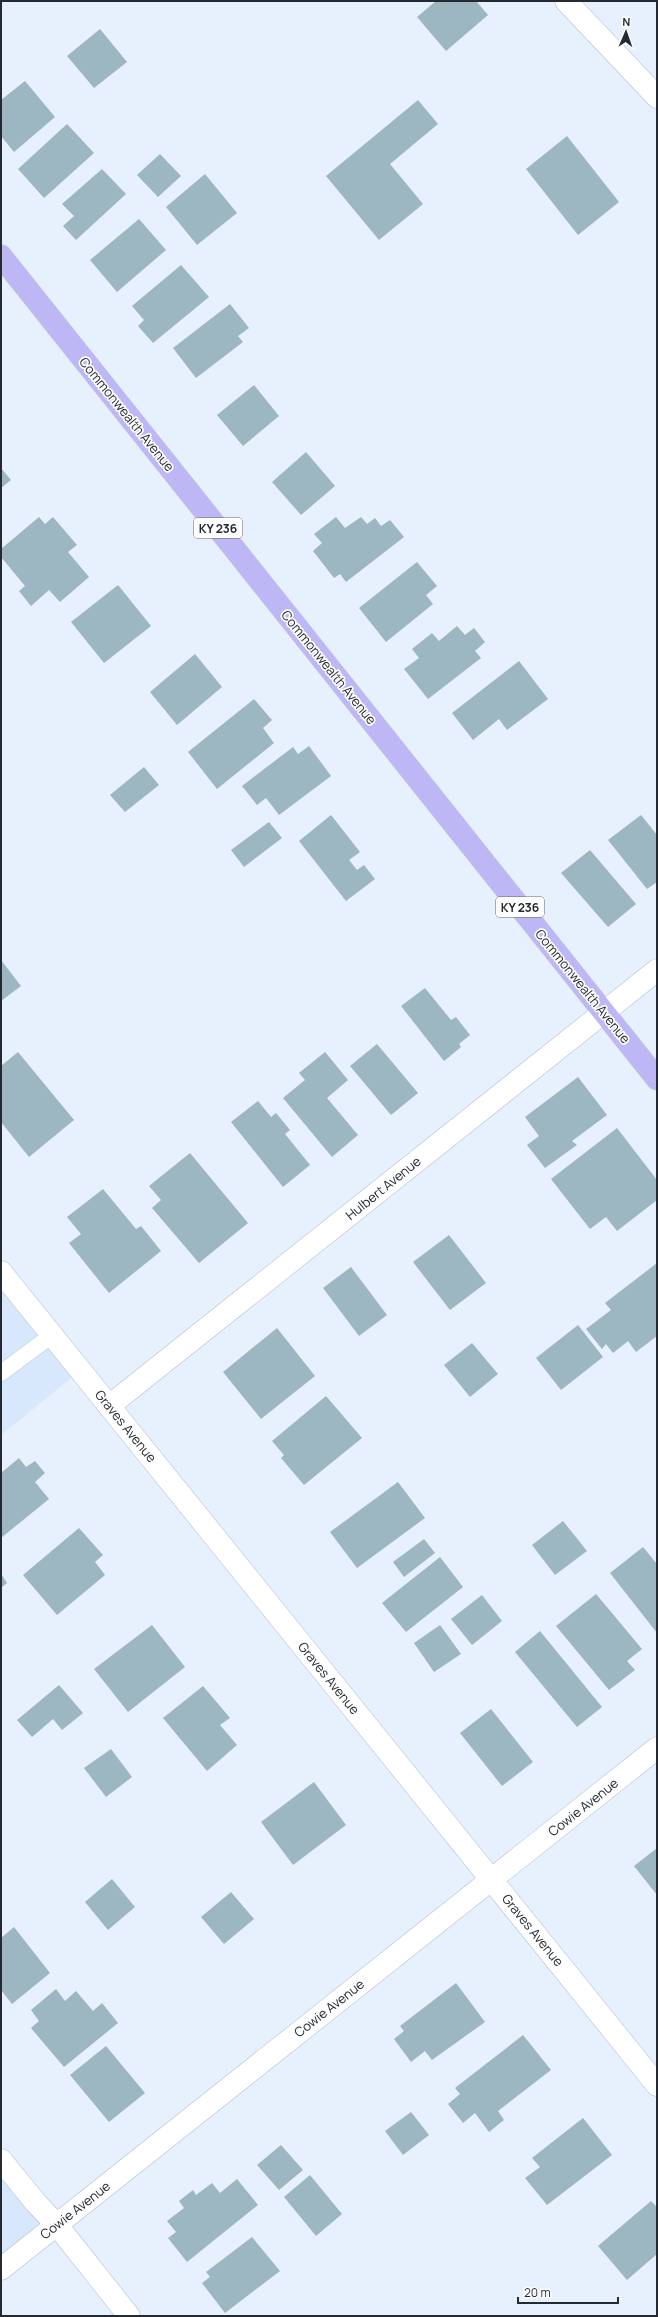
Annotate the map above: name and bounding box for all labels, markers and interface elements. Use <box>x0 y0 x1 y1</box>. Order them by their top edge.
north arrow <box>606 12 646 52</box>
text: N <box>622 14 631 29</box>
street label: Commonwealth Avenue <box>75 353 179 475</box>
road number: KY 236 <box>194 518 242 538</box>
street label: Commonwealth Avenue <box>277 606 381 728</box>
road number: KY 236 <box>496 897 544 917</box>
street label: Commonwealth Avenue <box>531 925 635 1047</box>
street label: Hulbert Avenue <box>342 1152 425 1224</box>
street label: Graves Avenue <box>91 1386 161 1466</box>
street label: Graves Avenue <box>294 1638 364 1718</box>
street label: Cowie Avenue <box>544 1774 622 1840</box>
street label: Graves Avenue <box>498 1890 568 1970</box>
street label: Cowie Avenue <box>290 1975 368 2041</box>
street label: Cowie Avenue <box>36 2177 114 2243</box>
scale bar <box>518 2279 618 2305</box>
text: 20 m <box>524 2284 551 2301</box>

